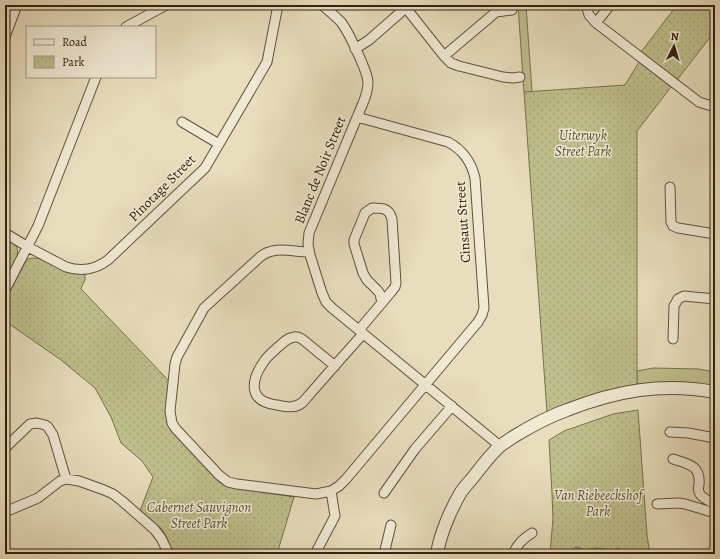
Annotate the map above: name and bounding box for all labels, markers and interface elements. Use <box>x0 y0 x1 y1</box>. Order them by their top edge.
legend <box>26 26 156 78</box>
north arrow <box>654 26 694 66</box>
text: N <box>670 29 679 44</box>
text: Road <box>62 34 88 50</box>
text: Park <box>62 54 85 70</box>
street label: Blanc de Noir Street <box>290 113 350 227</box>
park label: Uiterwyk Street Park <box>555 126 611 161</box>
street label: Pinotage Street <box>124 150 200 226</box>
street label: Cinsaut Street <box>451 180 475 263</box>
park label: Van Riebeeckshof Park <box>554 486 645 521</box>
park label: Cabernet Sauvignon Street Park <box>147 498 251 533</box>

